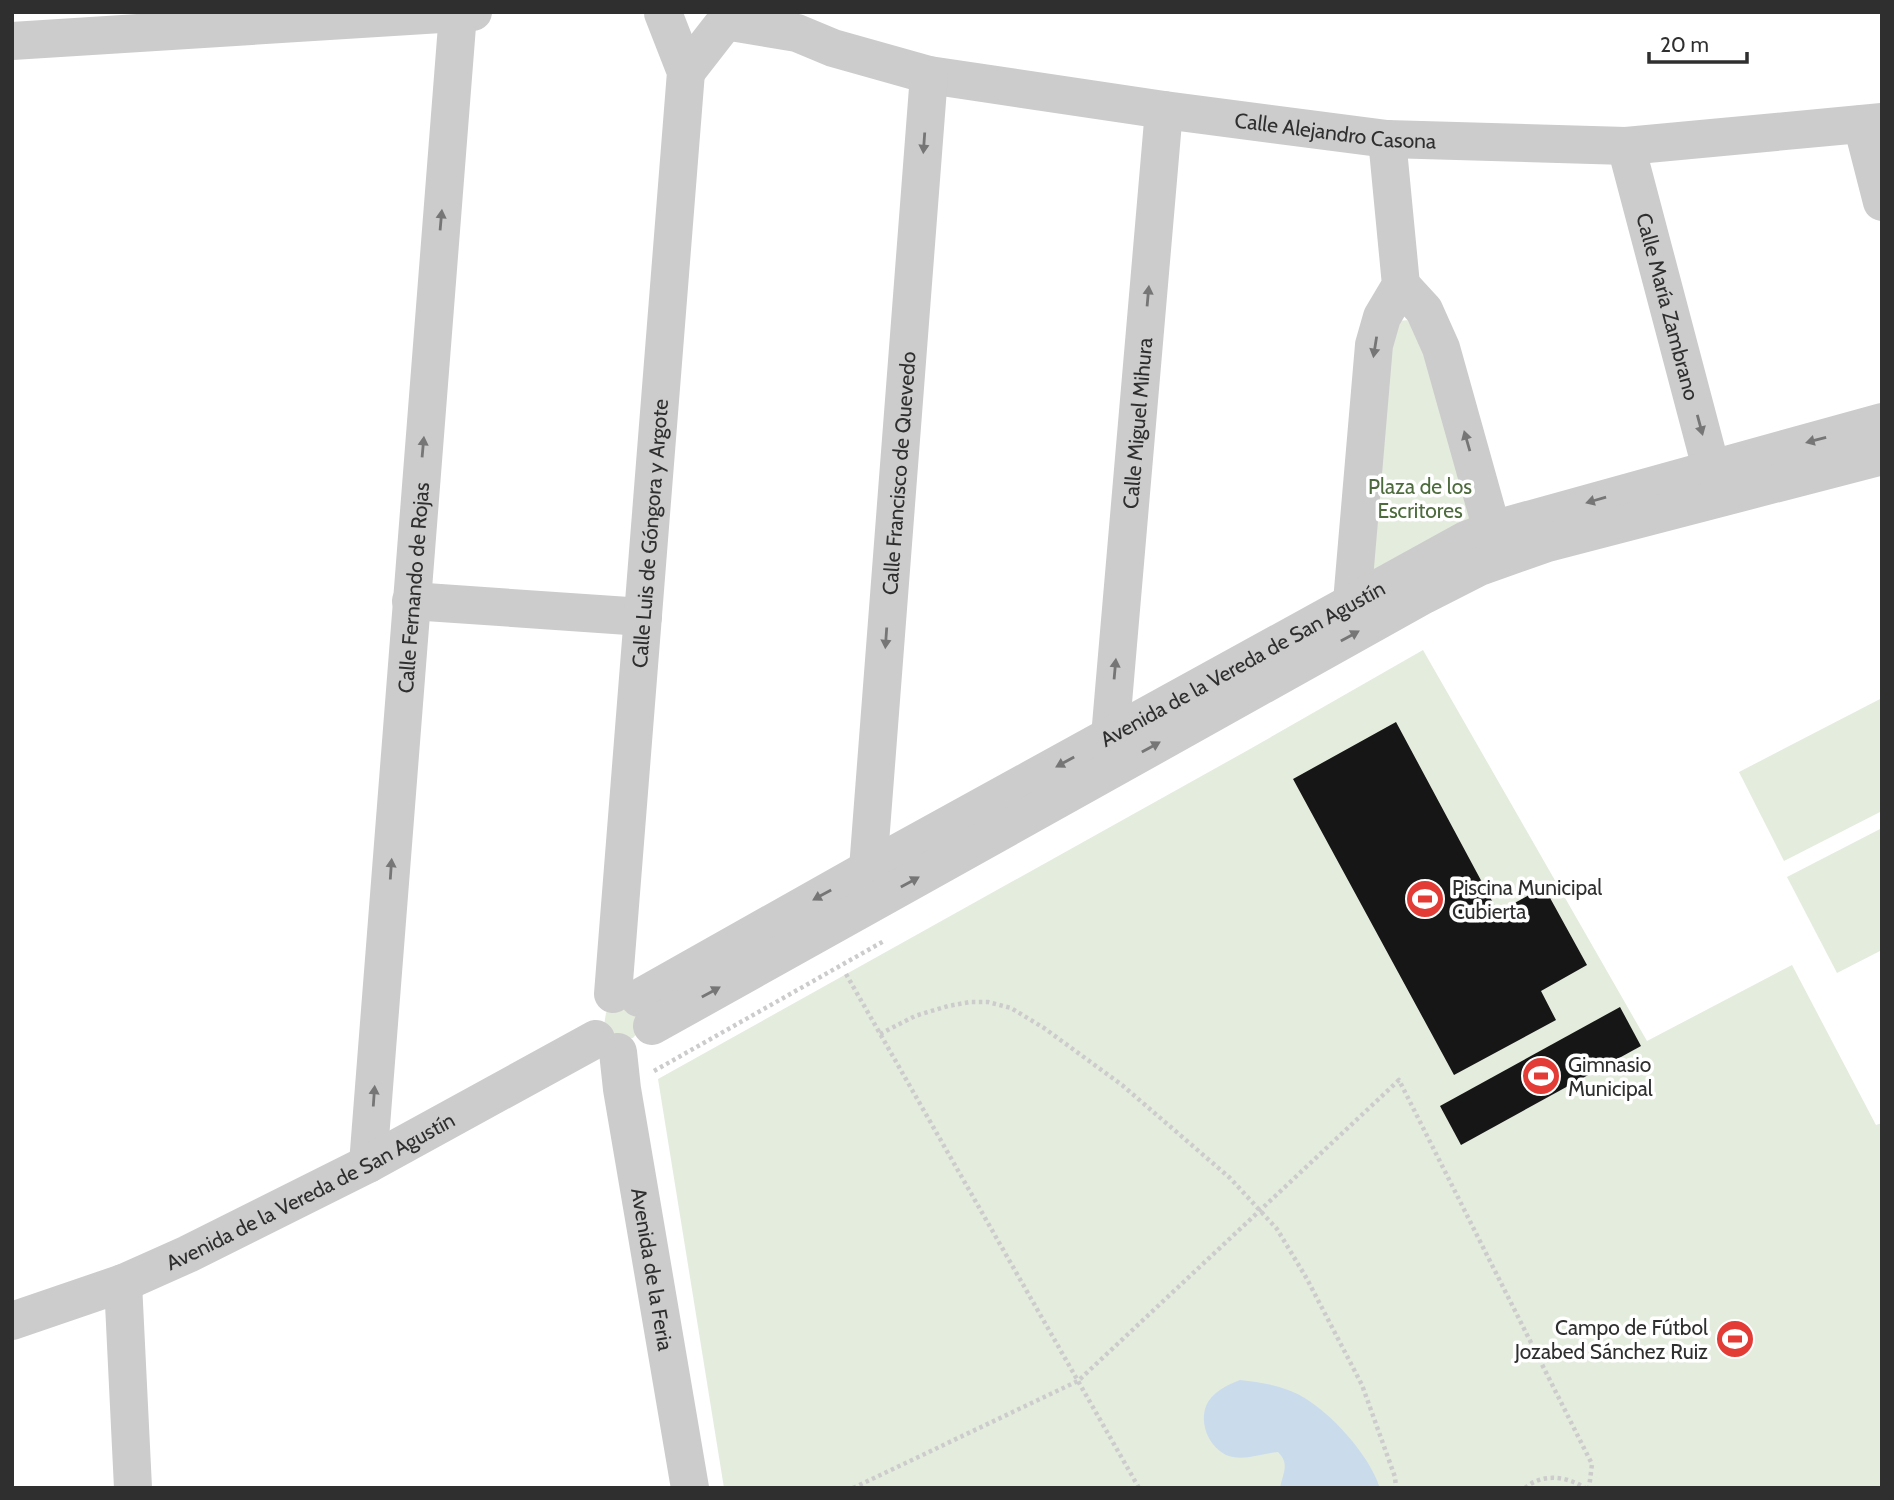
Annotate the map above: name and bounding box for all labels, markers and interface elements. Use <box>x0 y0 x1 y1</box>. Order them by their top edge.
scale bar <box>1649 21 1747 65</box>
text: 20 m <box>1660 32 1709 57</box>
street label: Calle Alejandro Casona <box>1233 107 1437 153</box>
one-way arrow <box>918 132 929 154</box>
one-way arrow <box>436 209 447 231</box>
street label: Calle María Zambrano <box>1632 210 1705 403</box>
one-way arrow <box>1142 285 1153 307</box>
street label: Calle Miguel Mihura <box>1117 336 1157 510</box>
one-way arrow <box>1369 336 1380 358</box>
street label: Calle Francisco de Quevedo <box>877 350 920 596</box>
street label: Calle Luis de Góngora y Argote <box>626 398 673 669</box>
one-way arrow <box>1695 414 1706 436</box>
one-way arrow <box>1461 430 1471 451</box>
one-way arrow <box>1805 435 1827 446</box>
one-way arrow <box>418 436 429 458</box>
park label: Plaza de los Escritores <box>1368 474 1472 523</box>
street label: Calle Fernando de Rojas <box>392 481 434 694</box>
one-way arrow <box>1585 495 1607 506</box>
street label: Avenida de la Vereda de San Agustín <box>1096 575 1389 751</box>
one-way arrow <box>880 627 891 649</box>
one-way arrow <box>1340 630 1360 642</box>
one-way arrow <box>1110 658 1121 680</box>
one-way arrow <box>1142 741 1161 753</box>
one-way arrow <box>1054 755 1074 767</box>
one-way arrow <box>385 858 396 880</box>
place label: Piscina Municipal Cubierta <box>1452 875 1602 924</box>
one-way arrow <box>900 876 920 888</box>
sports icon: Piscina Municipal Cubierta <box>1404 878 1446 920</box>
one-way arrow <box>813 889 832 901</box>
one-way arrow <box>701 986 721 998</box>
place label: Gimnasio Municipal <box>1568 1052 1653 1101</box>
sports icon: Gimnasio Municipal <box>1520 1055 1562 1097</box>
one-way arrow <box>369 1085 380 1107</box>
street label: Avenida de la Vereda de San Agustín <box>162 1107 459 1275</box>
street label: Avenida de la Feria <box>627 1186 679 1353</box>
place label: Campo de Fútbol Jozabed Sánchez Ruiz <box>1514 1315 1708 1364</box>
sports icon: Campo de Fútbol Jozabed Sánchez Ruiz <box>1714 1318 1756 1360</box>

